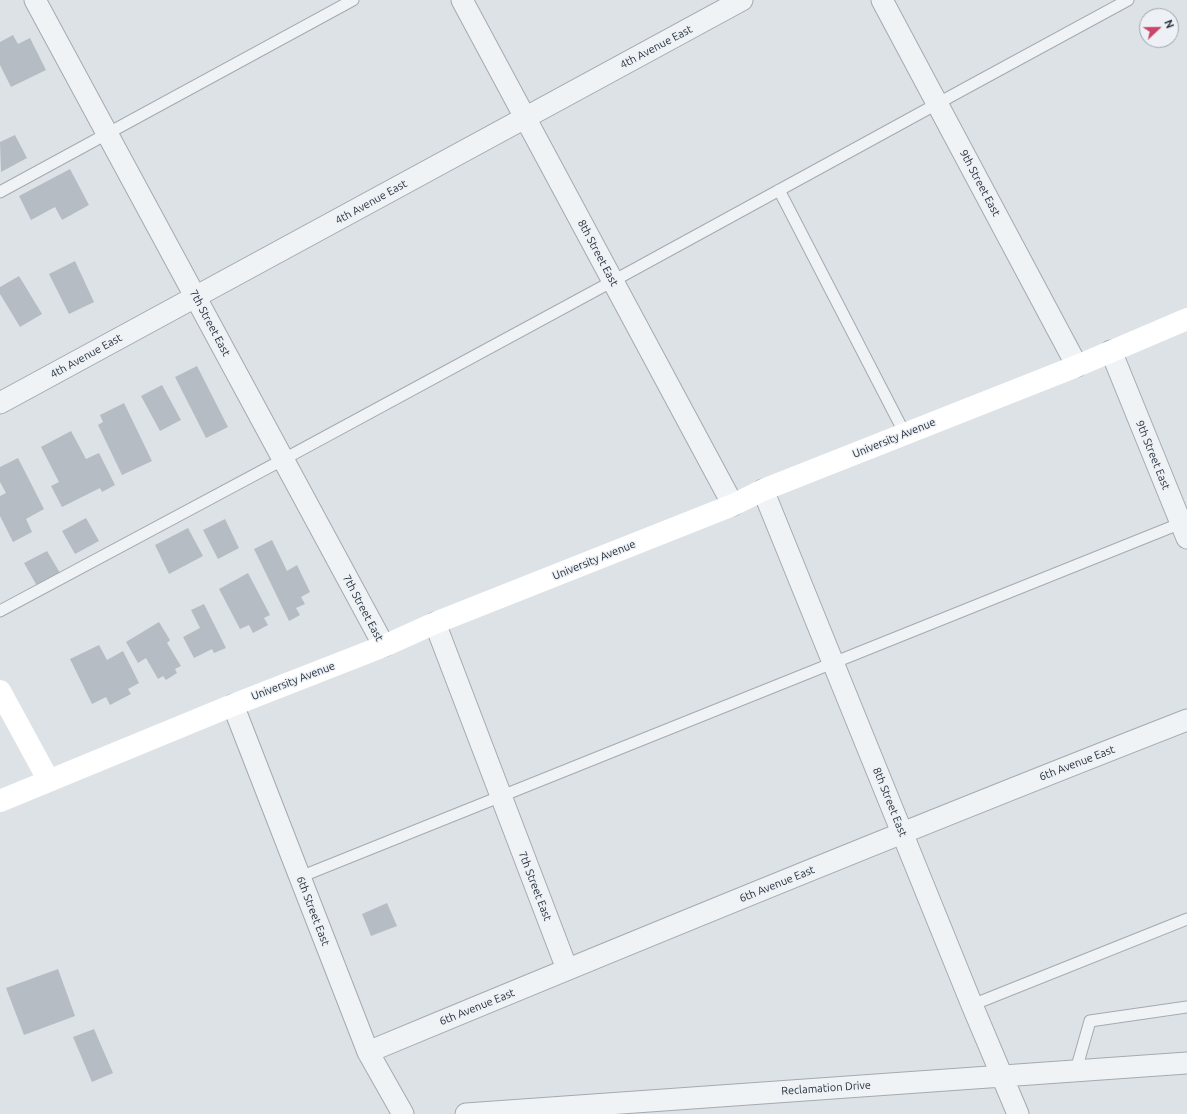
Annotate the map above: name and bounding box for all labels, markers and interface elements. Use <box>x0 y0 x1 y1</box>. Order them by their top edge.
north arrow <box>1139 8 1179 48</box>
text: N <box>1162 18 1176 30</box>
street label: 4th Avenue East <box>618 22 694 72</box>
street label: 9th Street East <box>957 147 1003 219</box>
street label: 4th Avenue East <box>333 177 409 227</box>
street label: 8th Street East <box>575 217 621 289</box>
street label: 7th Street East <box>187 287 233 359</box>
street label: 4th Avenue East <box>48 331 124 381</box>
street label: University Avenue <box>850 415 938 461</box>
street label: 9th Street East <box>1133 418 1173 492</box>
street label: University Avenue <box>550 537 638 583</box>
street label: 7th Street East <box>340 572 386 644</box>
street label: University Avenue <box>249 659 337 703</box>
street label: 6th Avenue East <box>1037 743 1117 783</box>
street label: 8th Street East <box>870 765 910 839</box>
street label: 7th Street East <box>516 849 554 923</box>
street label: 6th Avenue East <box>738 863 816 905</box>
street label: 6th Street East <box>294 874 332 948</box>
street label: 6th Avenue East <box>438 986 516 1028</box>
street label: Reclamation Drive <box>781 1078 871 1098</box>

